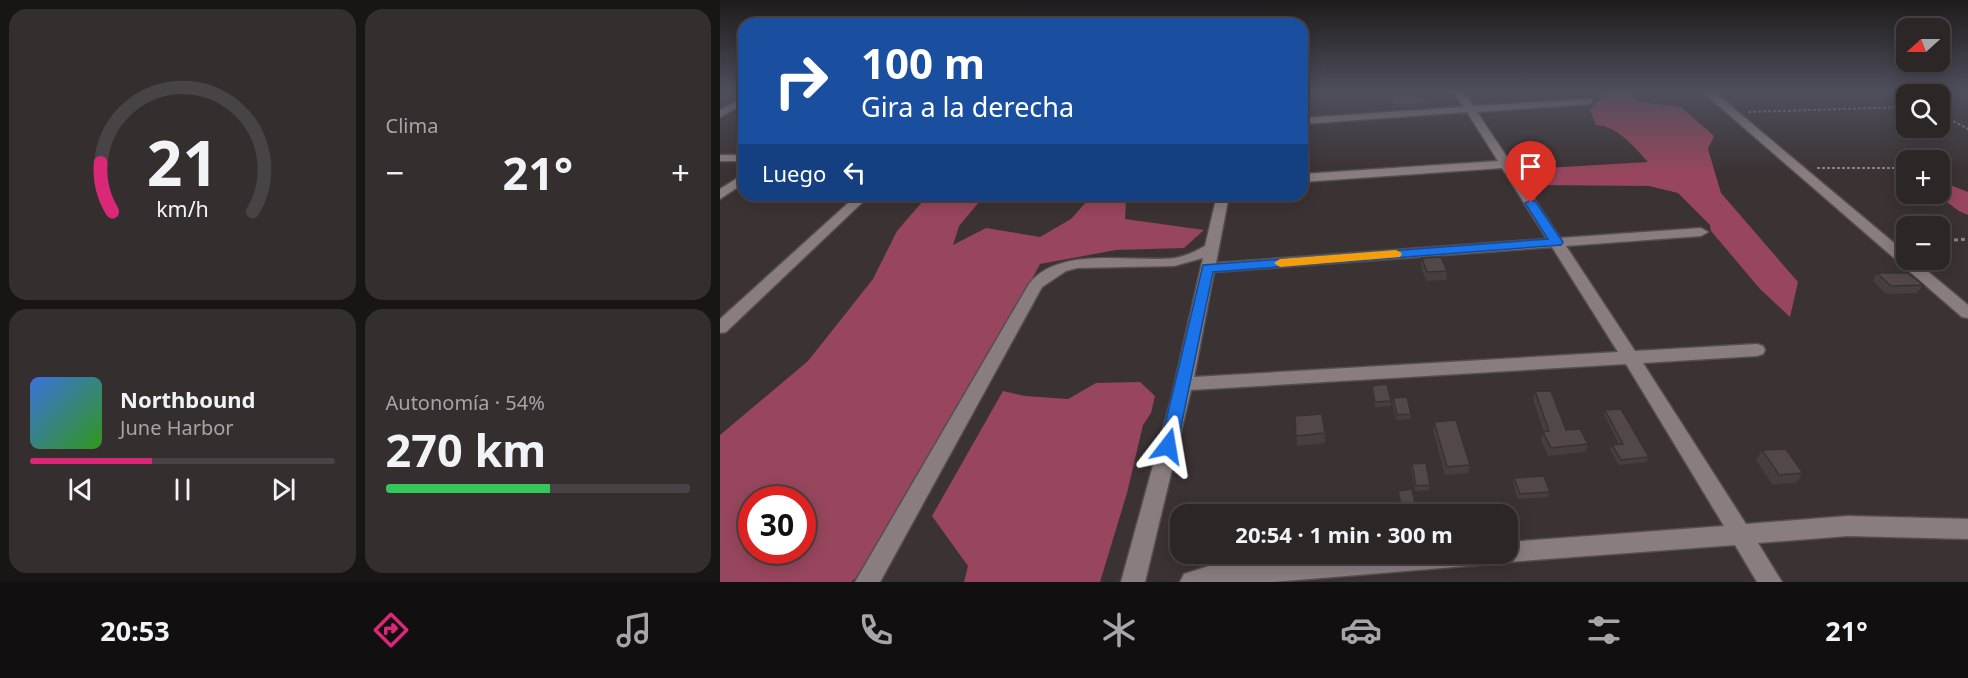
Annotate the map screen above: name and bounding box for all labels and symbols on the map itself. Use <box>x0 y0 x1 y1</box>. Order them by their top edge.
north arrow <box>1896 18 1950 72</box>
pin <box>1505 141 1556 203</box>
position arrow <box>1136 414 1200 478</box>
speed limit sign: 30 <box>738 486 816 564</box>

